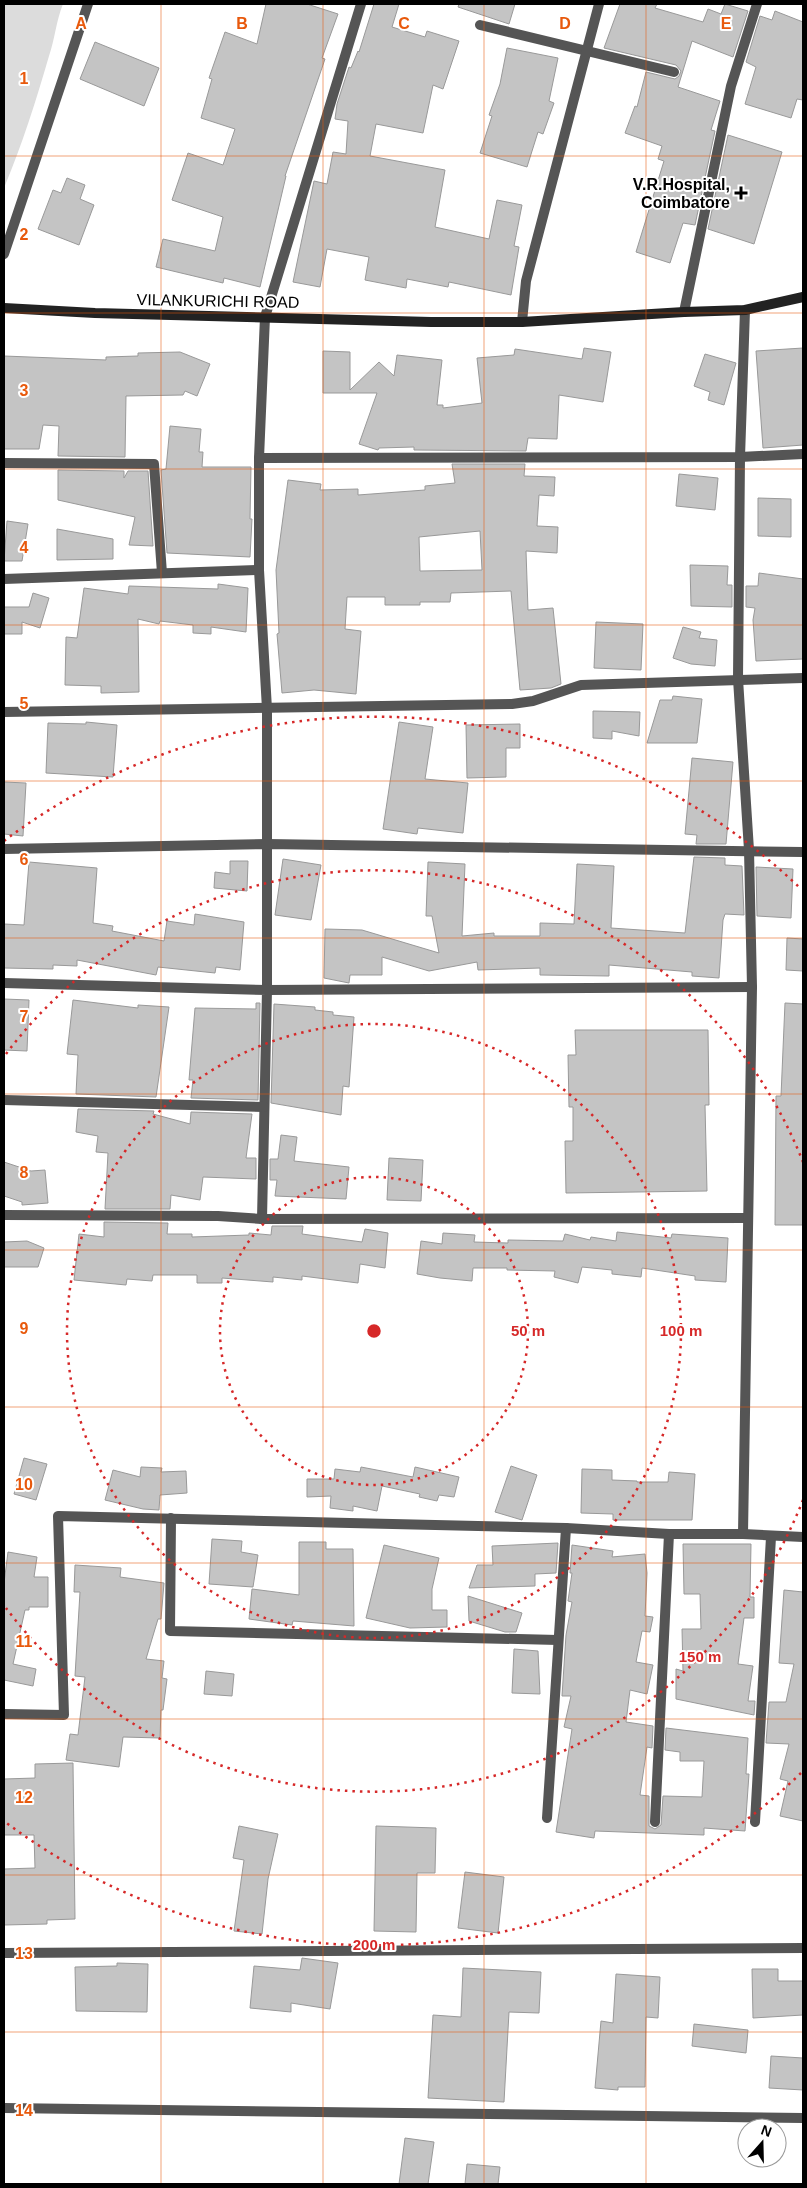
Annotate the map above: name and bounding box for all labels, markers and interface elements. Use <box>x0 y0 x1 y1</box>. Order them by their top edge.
text: A <box>75 15 87 32</box>
text: B <box>236 15 248 32</box>
text: C <box>398 15 410 32</box>
text: D <box>559 15 571 32</box>
text: E <box>721 15 732 32</box>
text: 1 <box>20 70 29 87</box>
place label: V.R.Hospital, Coimbatore <box>633 176 730 211</box>
marker: V.R.Hospital, Coimbatore <box>734 186 748 200</box>
text: 2 <box>20 226 29 243</box>
street label: VILANKURICHI ROAD <box>137 291 299 311</box>
text: 3 <box>20 382 29 399</box>
text: 4 <box>20 539 29 556</box>
text: 5 <box>20 695 29 712</box>
text: 6 <box>20 851 29 868</box>
text: 7 <box>20 1008 29 1025</box>
text: 8 <box>20 1164 29 1181</box>
text: 9 <box>20 1320 29 1337</box>
centre of rings <box>365 1322 383 1340</box>
text: 50 m <box>511 1322 545 1339</box>
text: 100 m <box>660 1322 702 1339</box>
text: 10 <box>15 1476 33 1493</box>
text: 11 <box>16 1633 33 1650</box>
text: 150 m <box>679 1648 721 1665</box>
text: 12 <box>15 1789 33 1806</box>
text: 200 m <box>353 1936 395 1953</box>
text: 13 <box>15 1945 33 1962</box>
text: 14 <box>15 2102 33 2119</box>
north arrow <box>737 2118 787 2168</box>
text: N <box>759 2122 774 2140</box>

